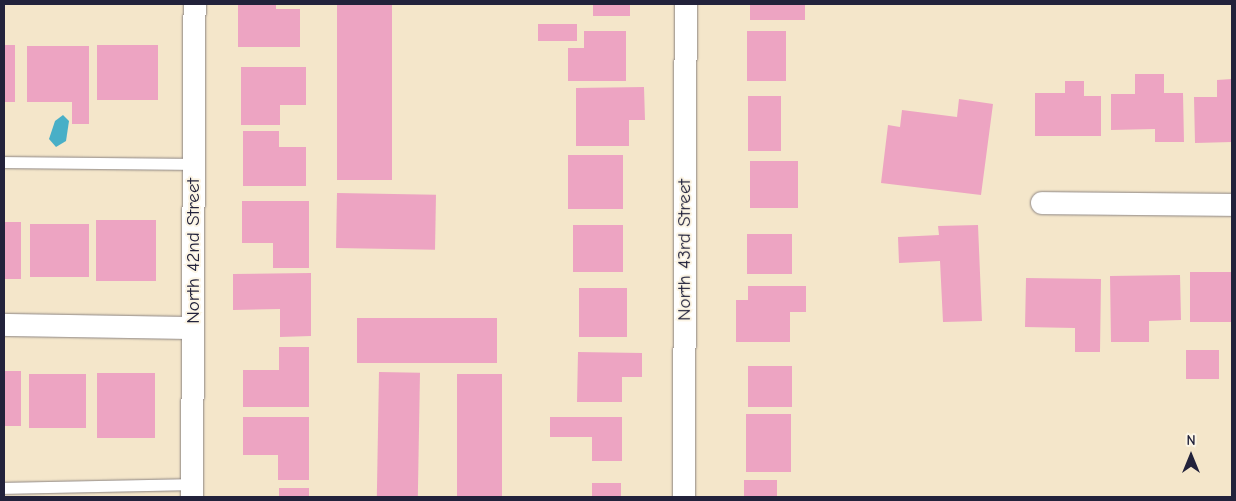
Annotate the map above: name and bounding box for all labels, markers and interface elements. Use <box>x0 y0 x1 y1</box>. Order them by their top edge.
street label: North 42nd Street <box>183 178 205 324</box>
street label: North 43rd Street <box>674 179 696 321</box>
north arrow <box>1166 431 1216 481</box>
text: N <box>1186 432 1196 449</box>

